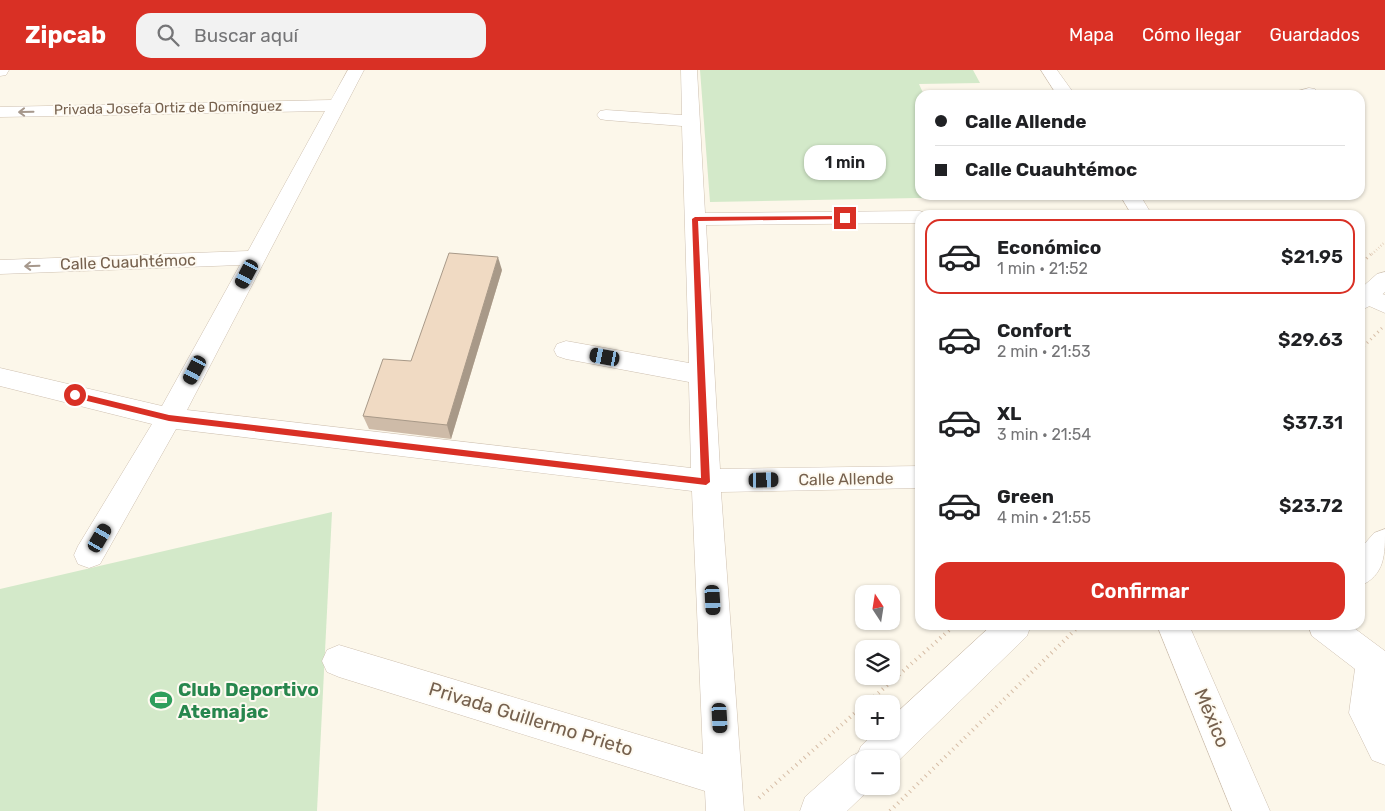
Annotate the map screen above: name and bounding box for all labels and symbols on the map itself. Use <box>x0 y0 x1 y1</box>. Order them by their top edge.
street label: Privada Josefa Ortiz de Domínguez <box>54 98 282 118</box>
one-way arrow <box>18 107 34 116</box>
callout: 1 min <box>804 146 886 180</box>
route end <box>834 207 856 229</box>
street label: Calle Cuauhtémoc <box>60 250 196 274</box>
car <box>233 257 260 291</box>
one-way arrow <box>24 261 40 270</box>
car <box>588 347 621 367</box>
car <box>181 353 208 387</box>
route start <box>64 384 86 406</box>
street label: Calle Allende <box>798 469 894 489</box>
car <box>748 472 779 488</box>
car <box>86 521 113 555</box>
car <box>704 585 721 615</box>
north arrow <box>855 585 900 630</box>
street label: Privada Guillermo Prieto <box>426 677 636 761</box>
place label: Club Deportivo Atemajac <box>178 678 319 723</box>
street label: México <box>1189 685 1235 751</box>
sports icon: Club Deportivo Atemajac <box>148 687 174 713</box>
car <box>711 703 728 733</box>

